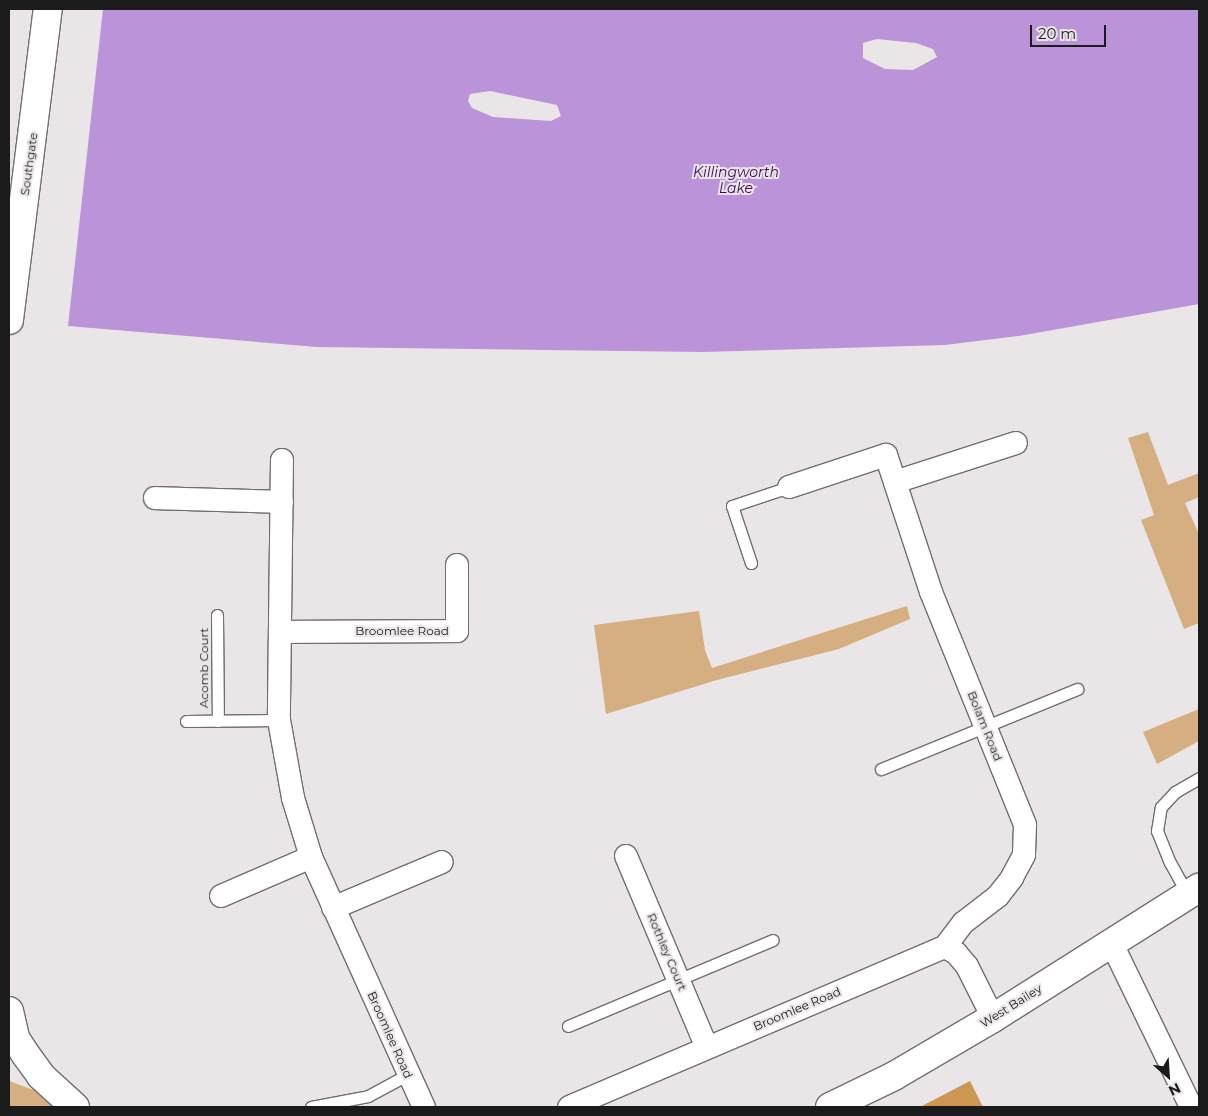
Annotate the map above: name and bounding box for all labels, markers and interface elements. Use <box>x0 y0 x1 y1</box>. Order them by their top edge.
scale bar <box>1033 15 1109 47</box>
text: 20 m <box>1038 24 1076 43</box>
street label: Southgate <box>17 132 41 196</box>
water label: Killingworth Lake <box>693 164 779 196</box>
street label: Broomlee Road <box>355 624 449 638</box>
street label: Acomb Court <box>197 628 211 708</box>
street label: Bolam Road <box>964 689 1006 763</box>
street label: Rothley Court <box>644 911 690 993</box>
street label: West Bailey <box>977 981 1045 1031</box>
street label: Broomlee Road <box>751 984 843 1034</box>
street label: Broomlee Road <box>364 989 416 1081</box>
north arrow <box>1143 1051 1193 1101</box>
text: N <box>1166 1079 1184 1100</box>

